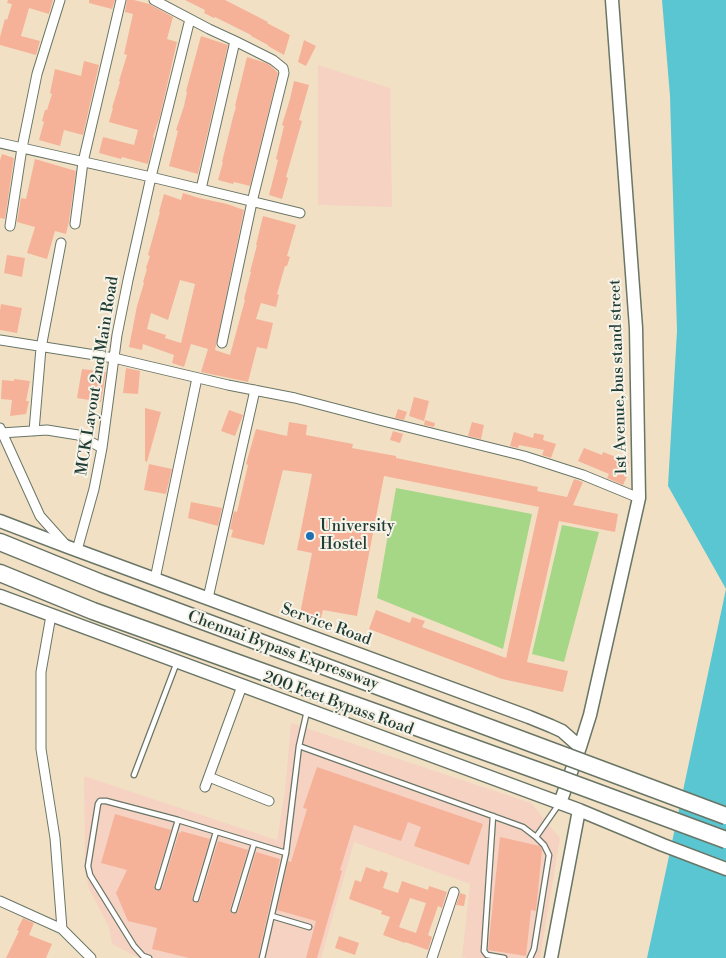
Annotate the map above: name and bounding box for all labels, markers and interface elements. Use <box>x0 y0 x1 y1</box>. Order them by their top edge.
street label: MCK Layout 2nd Main Road <box>73 275 123 477</box>
street label: 1st Avenue, bus stand street <box>606 279 632 475</box>
place label: University Hostel <box>320 517 394 555</box>
marker: University Hostel <box>304 530 316 542</box>
street label: Service Road <box>278 600 374 650</box>
street label: Chennai Bypass Expressway <box>185 607 381 695</box>
street label: 200 Feet Bypass Road <box>260 668 416 740</box>

